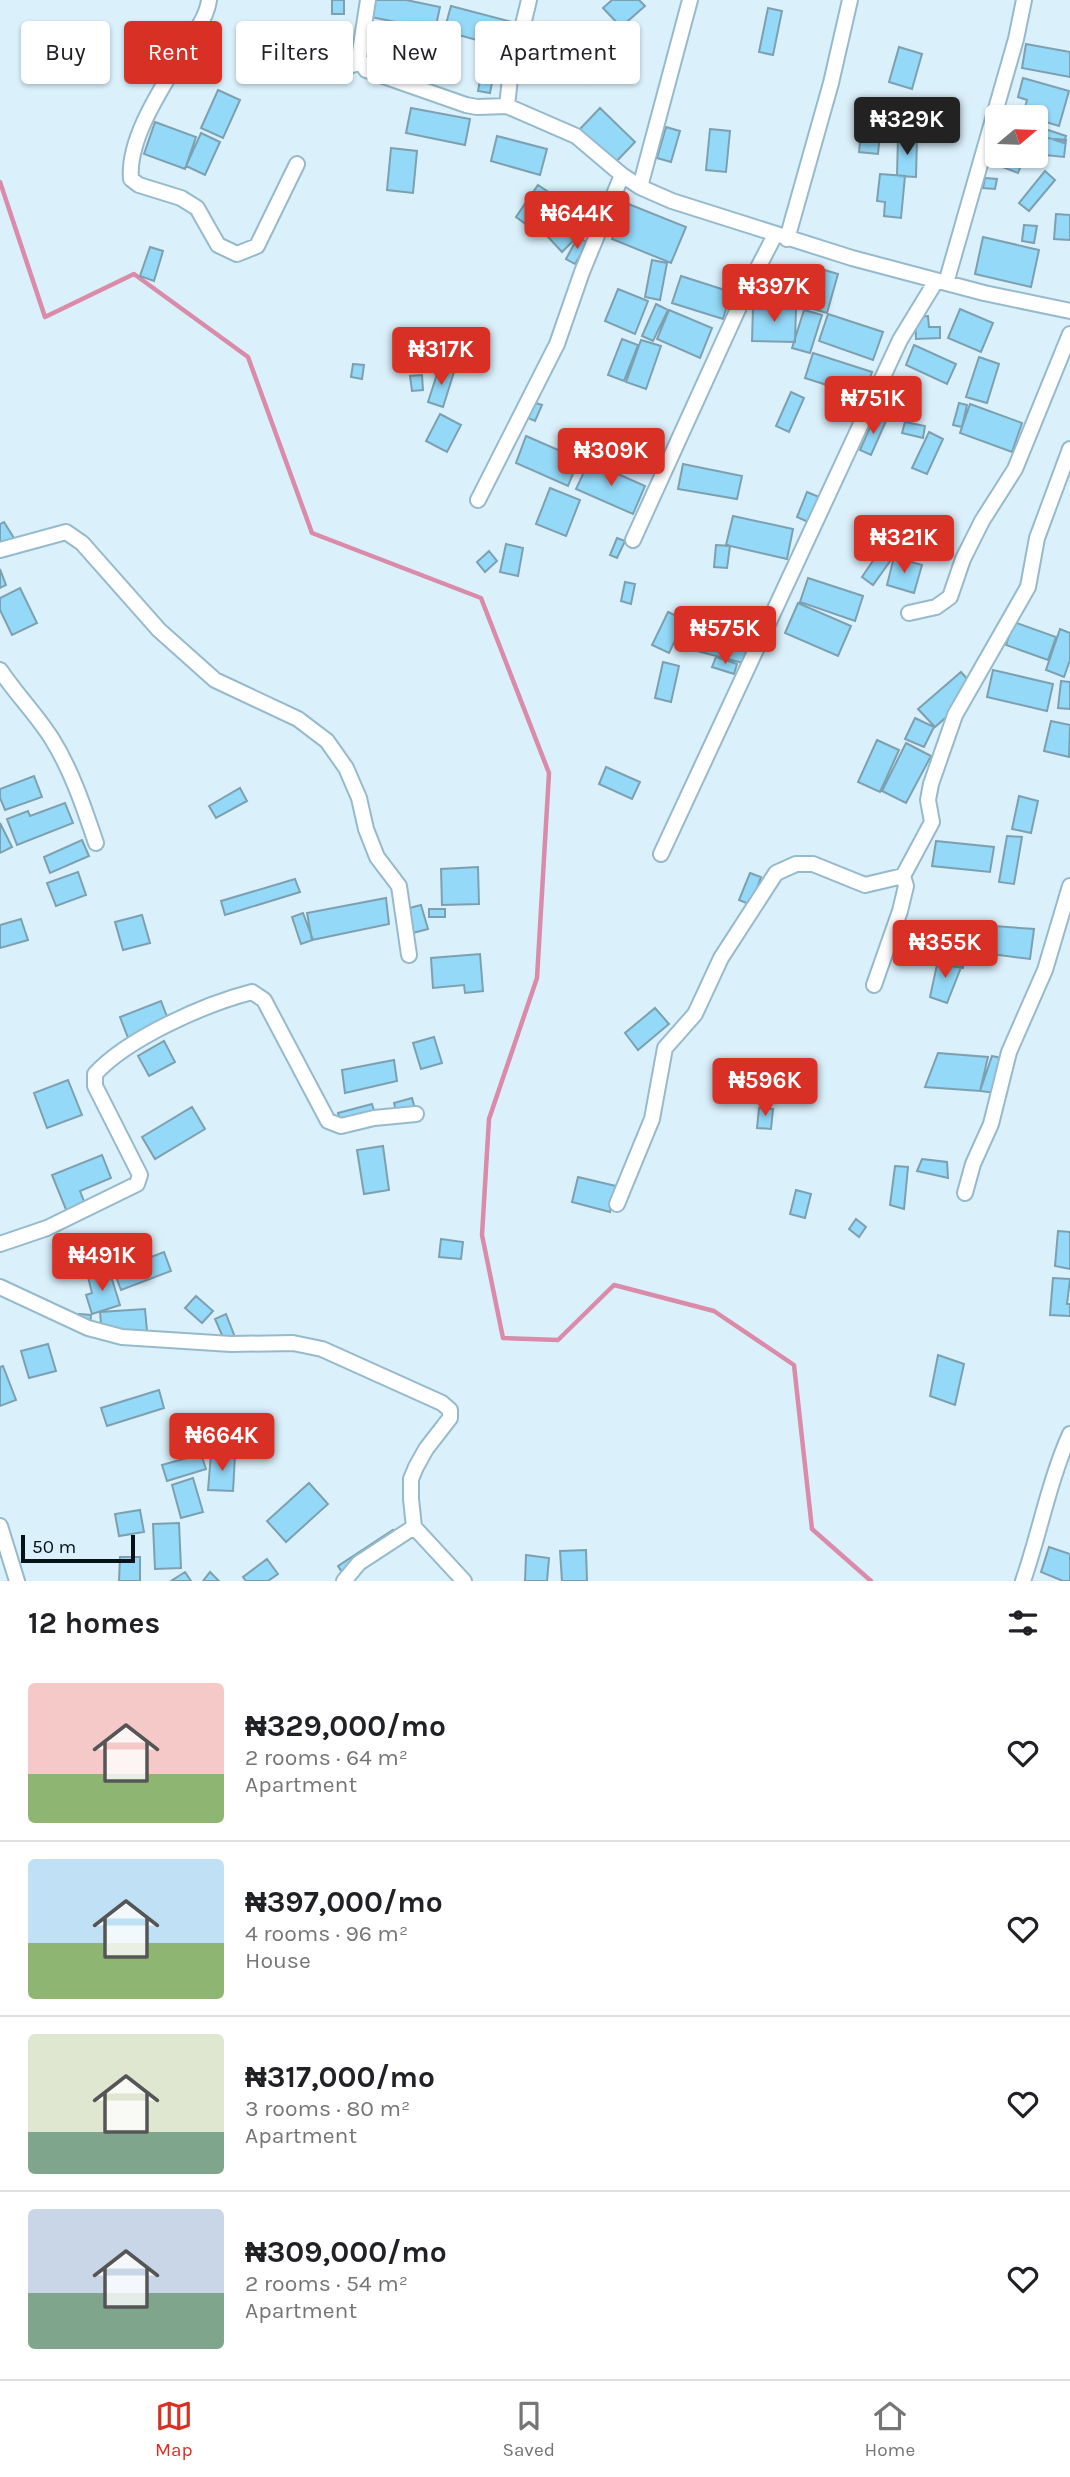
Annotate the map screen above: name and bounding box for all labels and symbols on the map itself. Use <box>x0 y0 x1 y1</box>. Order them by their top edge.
pin: ₦329K <box>858 97 956 157</box>
north arrow <box>985 105 1048 168</box>
pin: ₦644K <box>528 191 626 251</box>
pin: ₦397K <box>725 264 823 324</box>
pin: ₦317K <box>392 328 490 387</box>
pin: ₦751K <box>824 376 922 436</box>
pin: ₦309K <box>562 428 660 488</box>
pin: ₦321K <box>855 516 953 575</box>
pin: ₦575K <box>676 606 774 666</box>
pin: ₦355K <box>896 920 994 980</box>
pin: ₦596K <box>716 1058 814 1118</box>
pin: ₦491K <box>53 1234 151 1293</box>
pin: ₦664K <box>173 1414 271 1473</box>
scale bar <box>21 1532 135 1564</box>

